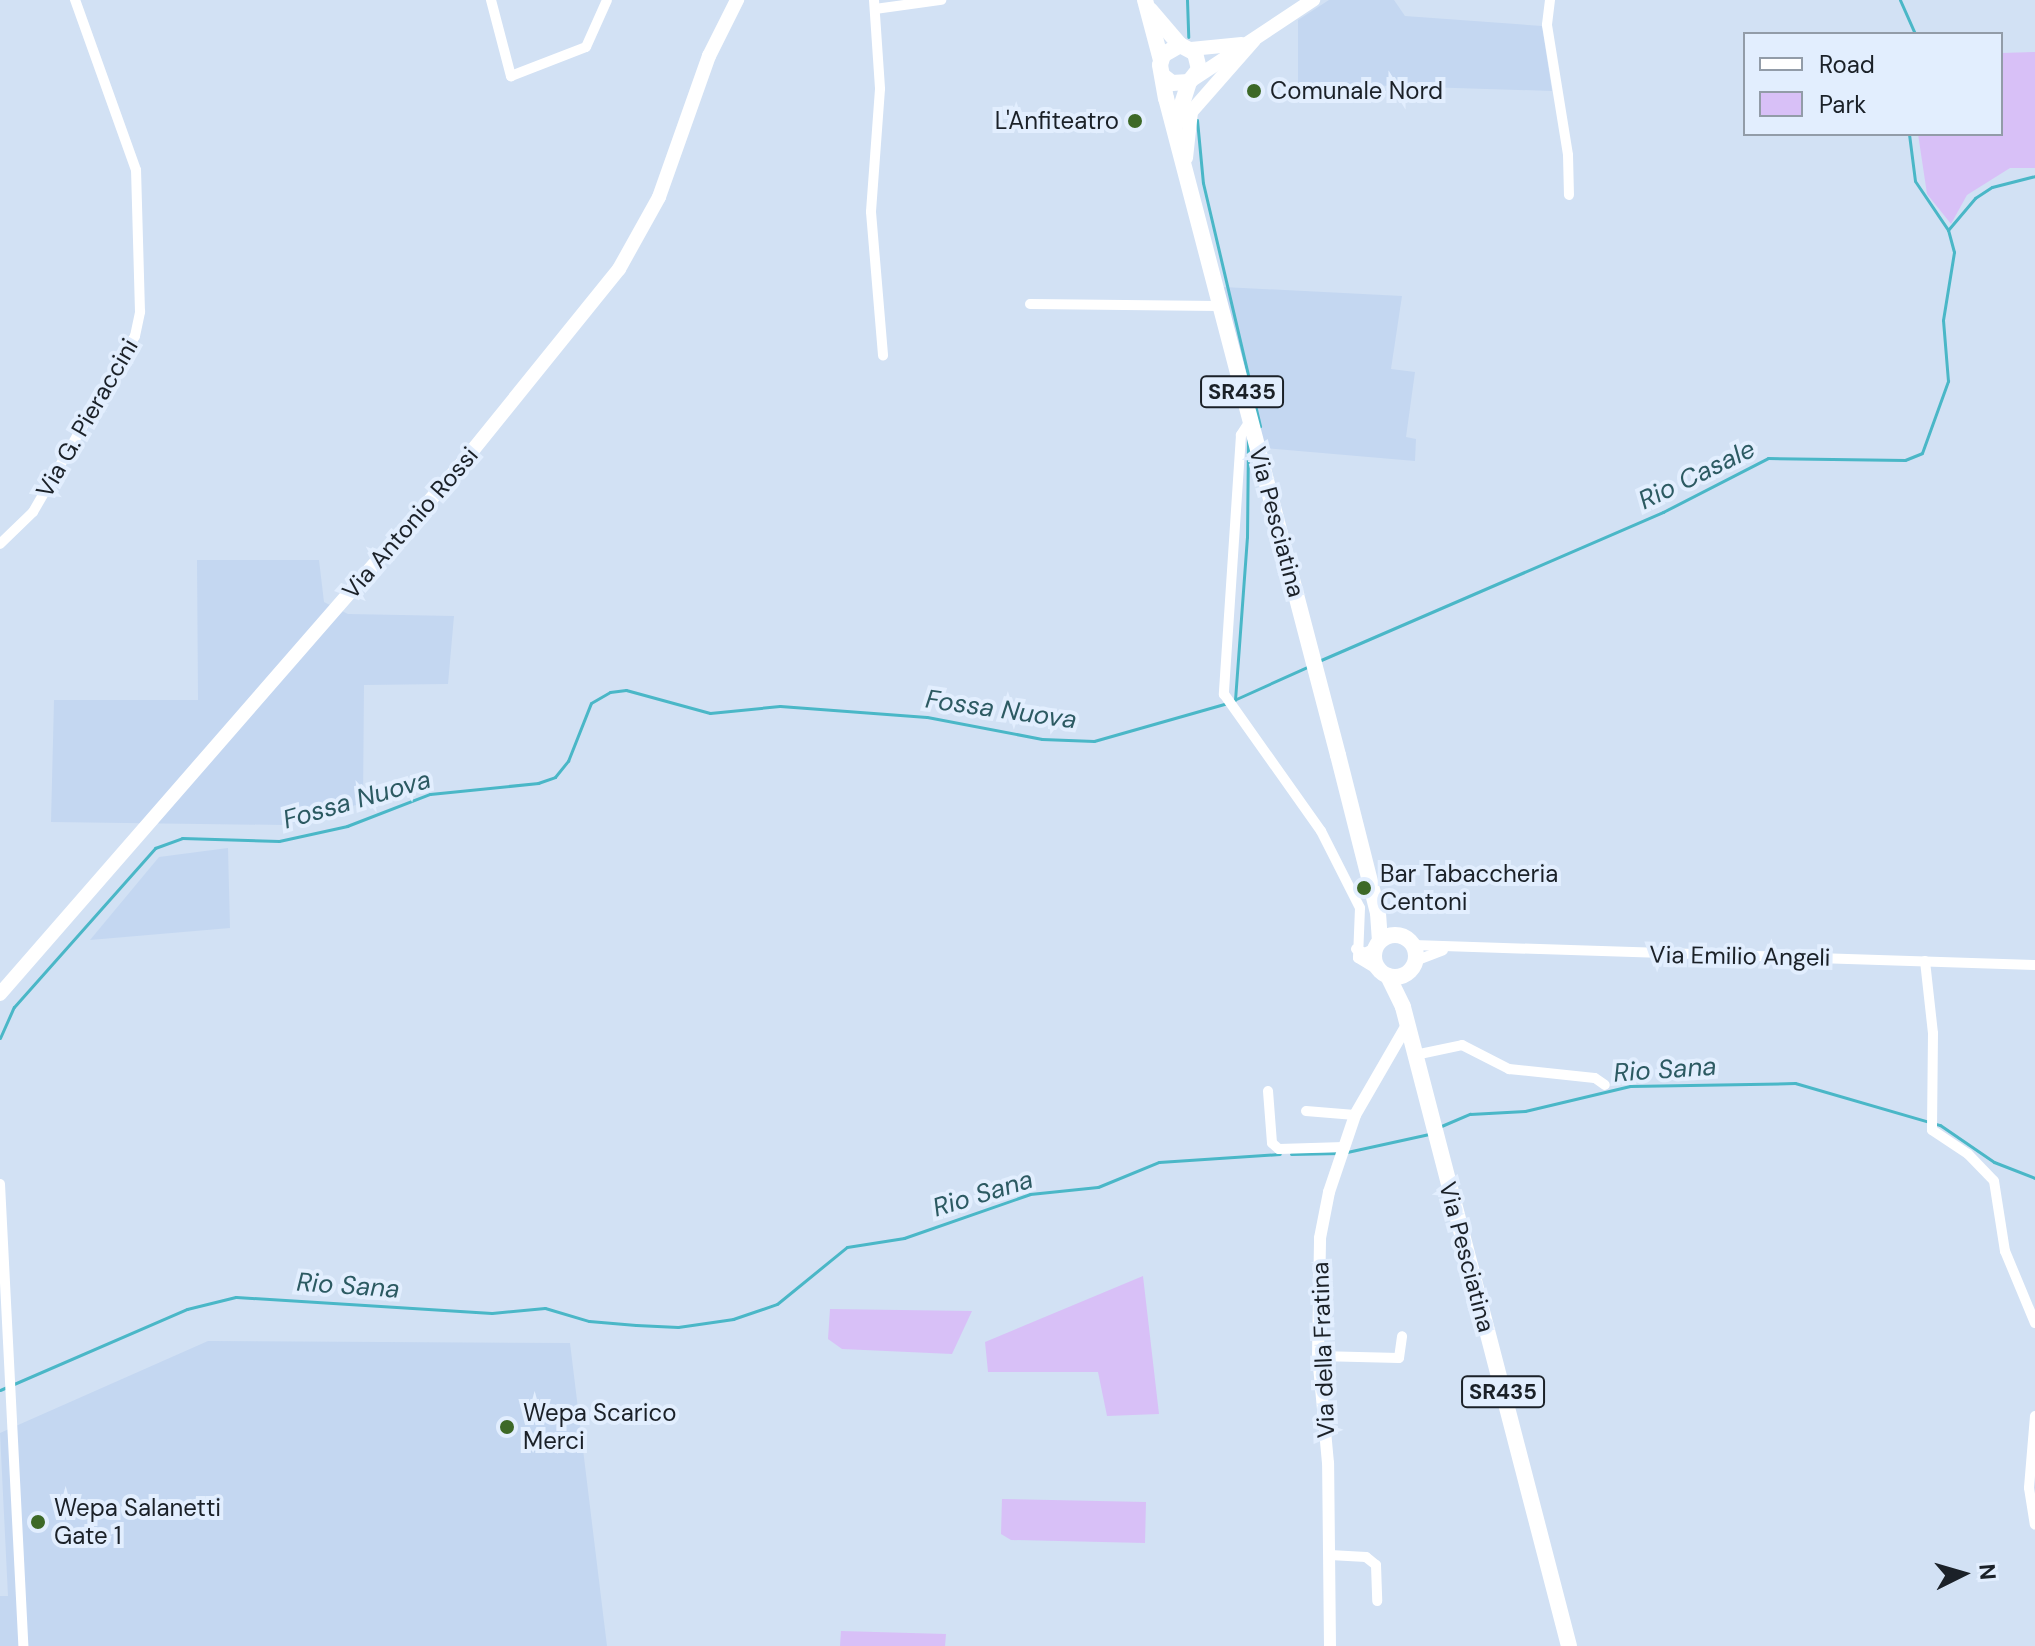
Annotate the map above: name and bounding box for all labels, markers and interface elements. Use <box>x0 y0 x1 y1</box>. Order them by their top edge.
legend <box>1743 32 2003 136</box>
text: Road <box>1819 49 1875 80</box>
place label: Comunale Nord <box>1270 77 1443 105</box>
marker: Comunale Nord <box>1245 82 1263 100</box>
text: Park <box>1819 89 1866 120</box>
place label: L'Anfiteatro <box>995 107 1119 135</box>
marker: L'Anfiteatro <box>1126 112 1144 130</box>
street label: Via G. Pieraccini <box>30 333 144 503</box>
road number: SR435 <box>1200 374 1284 410</box>
water label: Rio Casale <box>1634 433 1760 517</box>
street label: Via Antonio Rossi <box>336 441 484 605</box>
street label: Via Pesciatina <box>1243 444 1311 600</box>
water label: Fossa Nuova <box>923 684 1079 736</box>
water label: Fossa Nuova <box>279 764 435 836</box>
place label: Bar Tabaccheria Centoni <box>1380 860 1558 916</box>
marker: Bar Tabaccheria Centoni <box>1355 879 1373 897</box>
street label: Via Emilio Angeli <box>1649 940 1831 972</box>
water label: Rio Sana <box>1612 1051 1718 1089</box>
water label: Rio Sana <box>929 1164 1037 1224</box>
street label: Via Pesciatina <box>1433 1179 1501 1335</box>
street label: Via della Fratina <box>1306 1261 1340 1439</box>
water label: Rio Sana <box>295 1267 401 1305</box>
road number: SR435 <box>1461 1374 1545 1410</box>
place label: Wepa Scarico Merci <box>523 1399 676 1455</box>
marker: Wepa Scarico Merci <box>498 1418 516 1436</box>
place label: Wepa Salanetti Gate 1 <box>54 1494 221 1550</box>
marker: Wepa Salanetti Gate 1 <box>29 1513 47 1531</box>
north arrow <box>1923 1534 2003 1614</box>
text: N <box>1972 1563 2003 1581</box>

